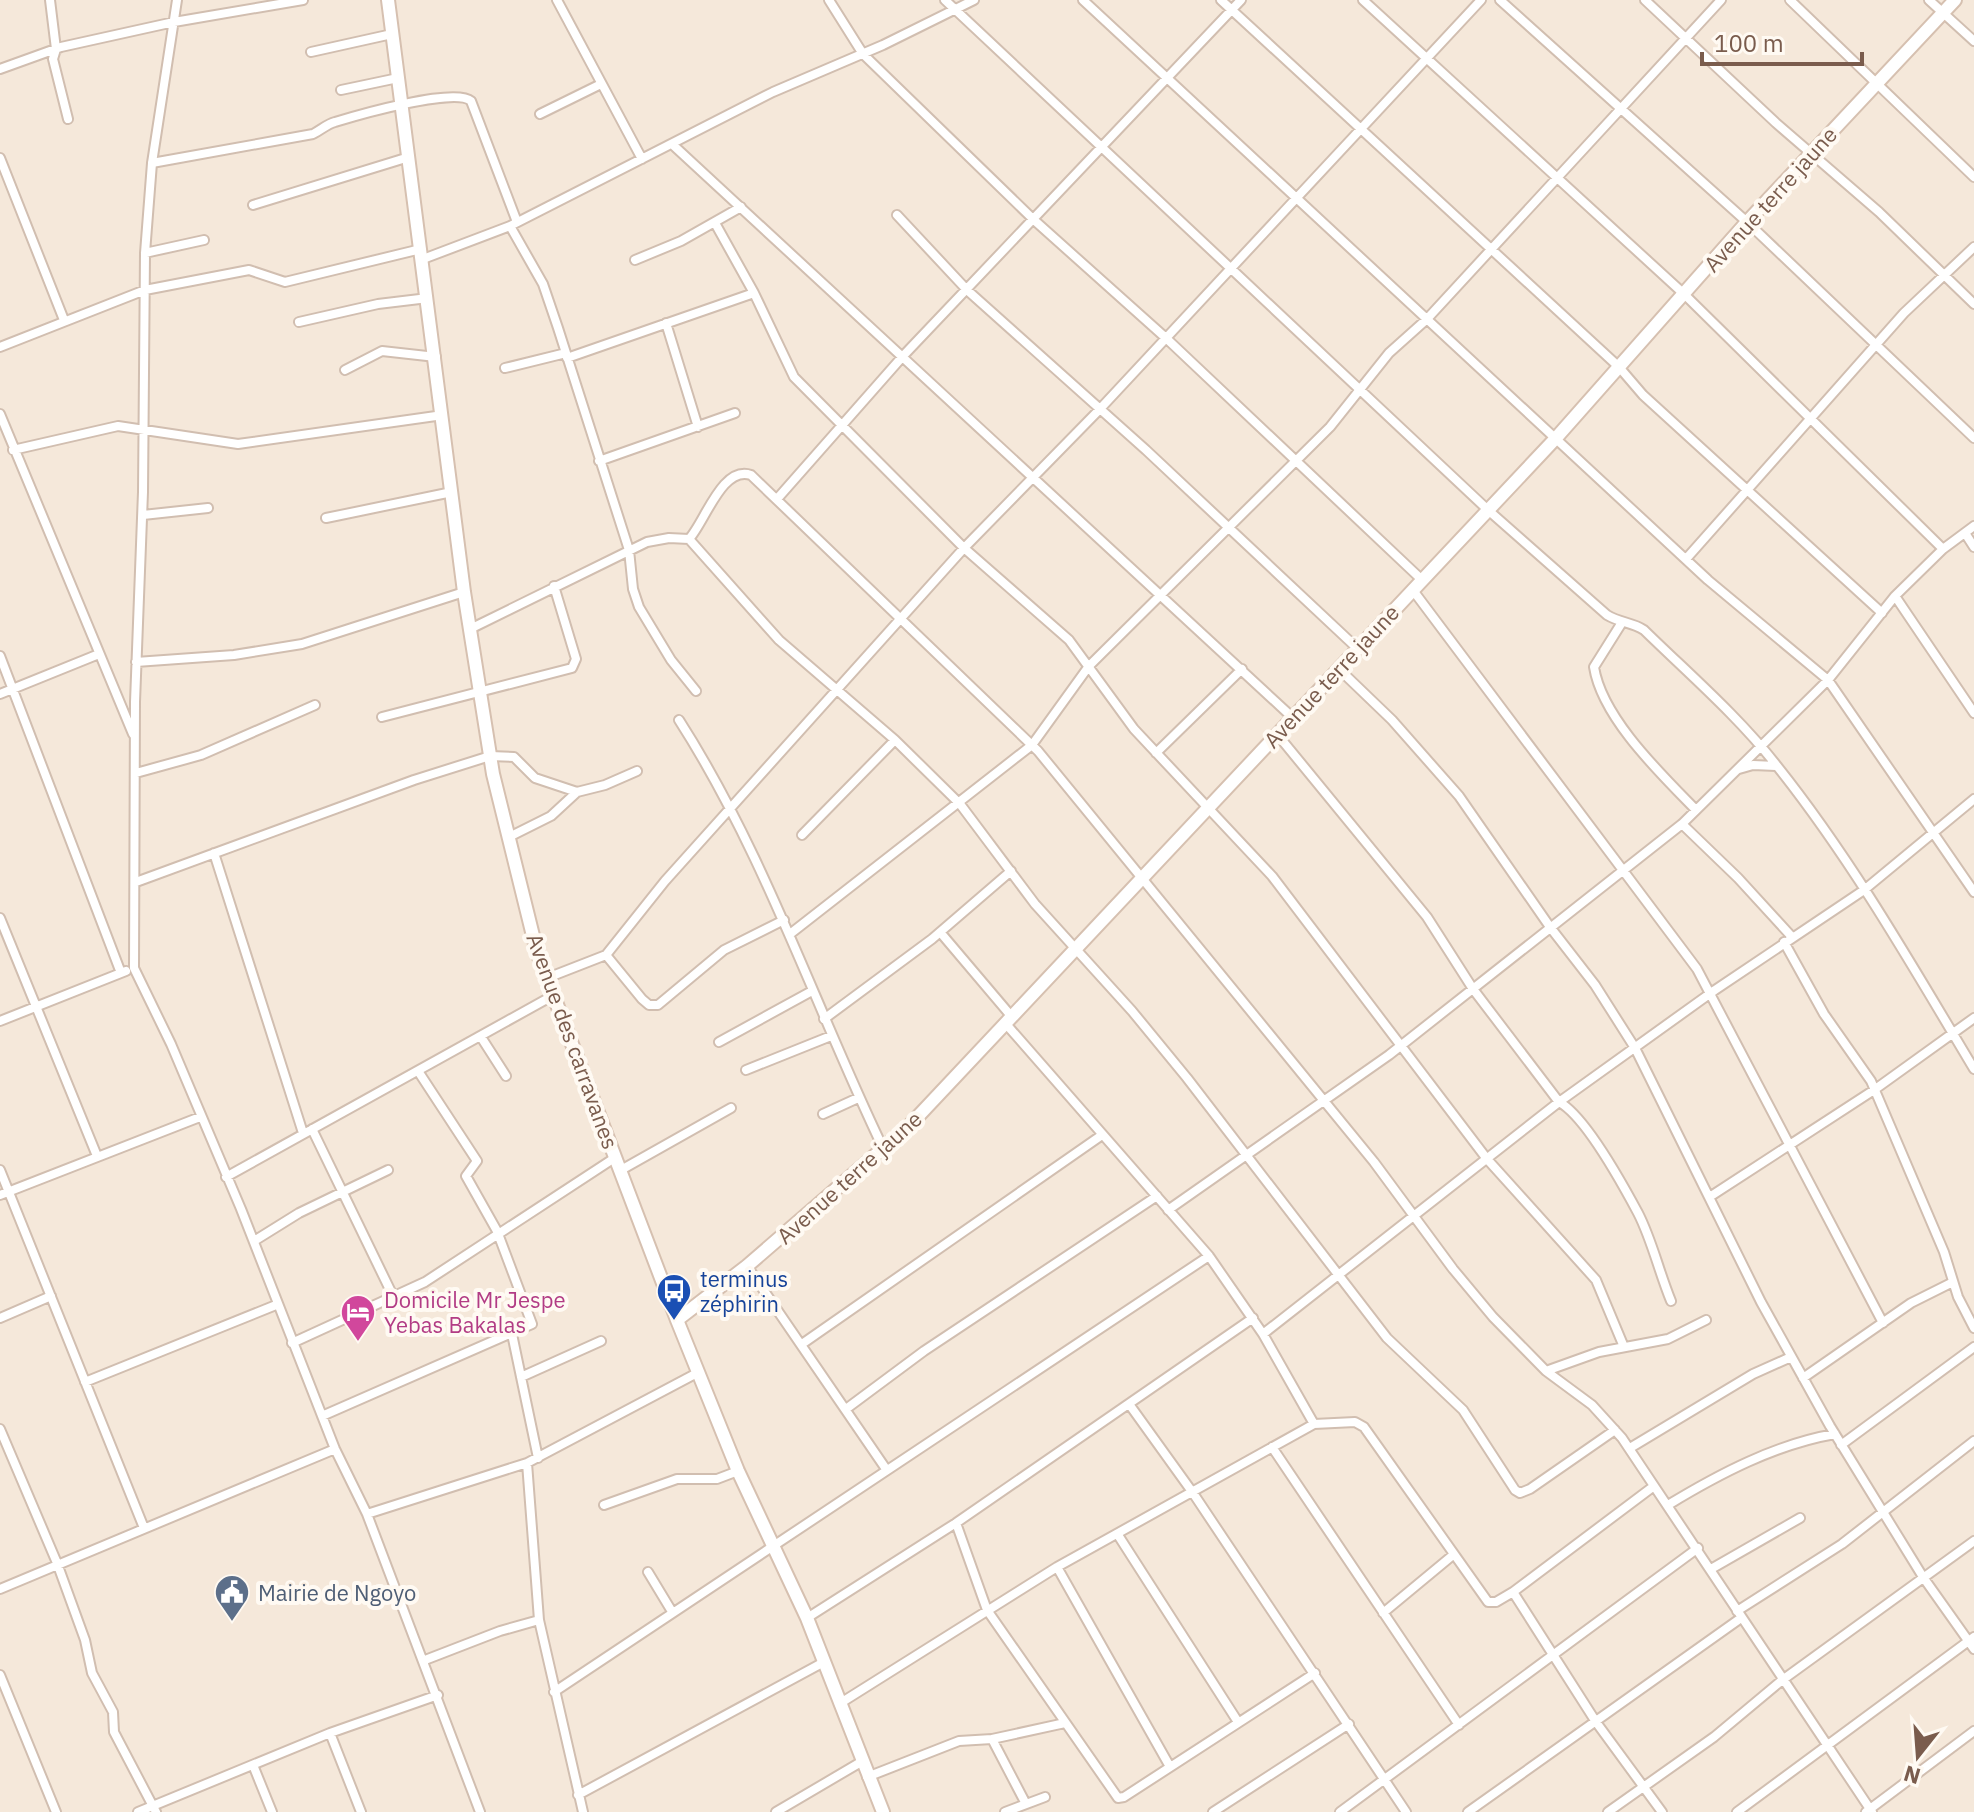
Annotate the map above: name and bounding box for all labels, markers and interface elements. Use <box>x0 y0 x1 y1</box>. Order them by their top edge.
scale bar <box>1702 16 1862 66</box>
text: 100 m <box>1714 27 1784 59</box>
street label: Avenue terre jaune <box>1697 120 1843 278</box>
street label: Avenue terre jaune <box>1257 598 1405 754</box>
street label: Avenue des carravanes <box>520 929 626 1153</box>
street label: Avenue terre jaune <box>770 1104 928 1250</box>
place label: terminus zéphirin <box>700 1264 788 1318</box>
bus stop icon: terminus zéphirin <box>655 1272 693 1322</box>
place label: Domicile Mr Jespe Yebas Bakalas <box>384 1285 566 1339</box>
hotel icon: Domicile Mr Jespe Yebas Bakalas <box>339 1293 377 1343</box>
public building icon: Mairie de Ngoyo <box>213 1573 251 1623</box>
place label: Mairie de Ngoyo <box>258 1578 416 1607</box>
north arrow <box>1878 1716 1958 1796</box>
text: N <box>1900 1759 1924 1792</box>

